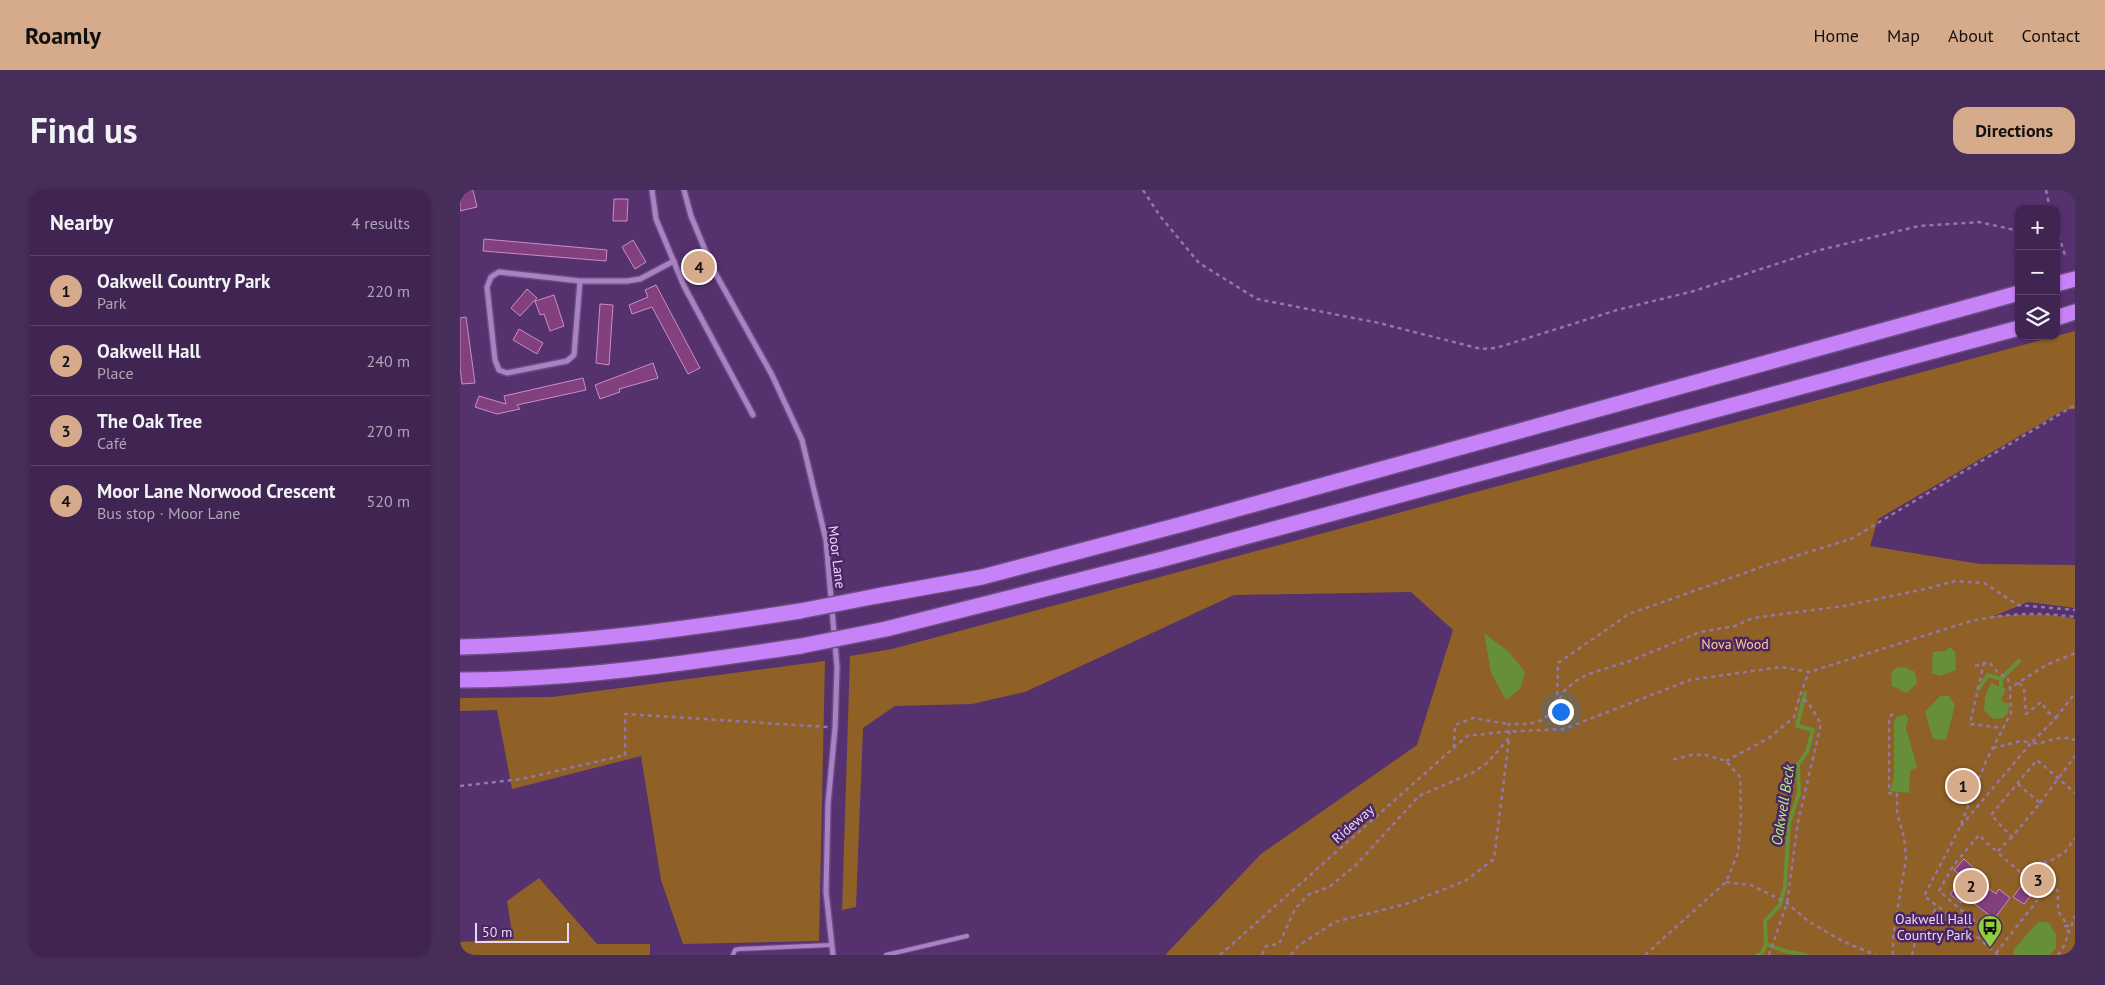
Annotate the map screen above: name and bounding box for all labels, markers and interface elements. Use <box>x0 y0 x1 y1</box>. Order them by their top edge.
text: Roamly <box>25 20 101 51</box>
text: Home <box>1813 24 1859 47</box>
text: Map <box>1887 24 1920 47</box>
text: About <box>1948 24 1994 47</box>
text: Contact <box>2022 24 2080 47</box>
text: Find us <box>30 107 138 153</box>
button: Directions <box>1953 107 2075 154</box>
map controls <box>2015 205 2060 340</box>
button: + <box>2015 205 2060 250</box>
text: Nearby <box>50 209 113 236</box>
text: 4 results <box>351 213 410 233</box>
pin: 4 <box>683 248 715 286</box>
button: − <box>2015 250 2060 295</box>
text: Oakwell Country Park <box>97 269 270 293</box>
text: 1 <box>61 281 71 301</box>
text: 220 m <box>367 281 410 301</box>
text: Park <box>97 293 126 313</box>
button: layers <box>2015 295 2060 340</box>
text: Oakwell Hall <box>97 339 201 363</box>
text: 2 <box>61 351 71 371</box>
text: 240 m <box>367 351 410 371</box>
text: Place <box>97 363 134 383</box>
text: The Oak Tree <box>97 409 202 433</box>
text: 3 <box>61 421 71 441</box>
text: 270 m <box>367 421 410 441</box>
text: Café <box>97 433 127 453</box>
text: Moor Lane Norwood Crescent <box>97 479 335 503</box>
text: 4 <box>61 491 71 511</box>
text: 520 m <box>367 491 410 511</box>
text: Bus stop · Moor Lane <box>97 503 240 523</box>
street label: Moor Lane <box>824 525 850 589</box>
park label: Nova Wood <box>1701 635 1769 653</box>
your location <box>1548 699 1574 725</box>
water label: Oakwell Beck <box>1767 762 1798 847</box>
pin: 1 <box>1947 767 1979 805</box>
street label: Rideway <box>1328 800 1378 847</box>
pin: 3 <box>2022 861 2054 899</box>
pin: 2 <box>1955 867 1987 905</box>
place label: Oakwell Hall Country Park <box>1895 910 1972 944</box>
bus stop icon: Oakwell Hall Country Park <box>1977 914 2003 948</box>
scale bar <box>475 920 569 943</box>
text: 50 m <box>482 923 512 941</box>

